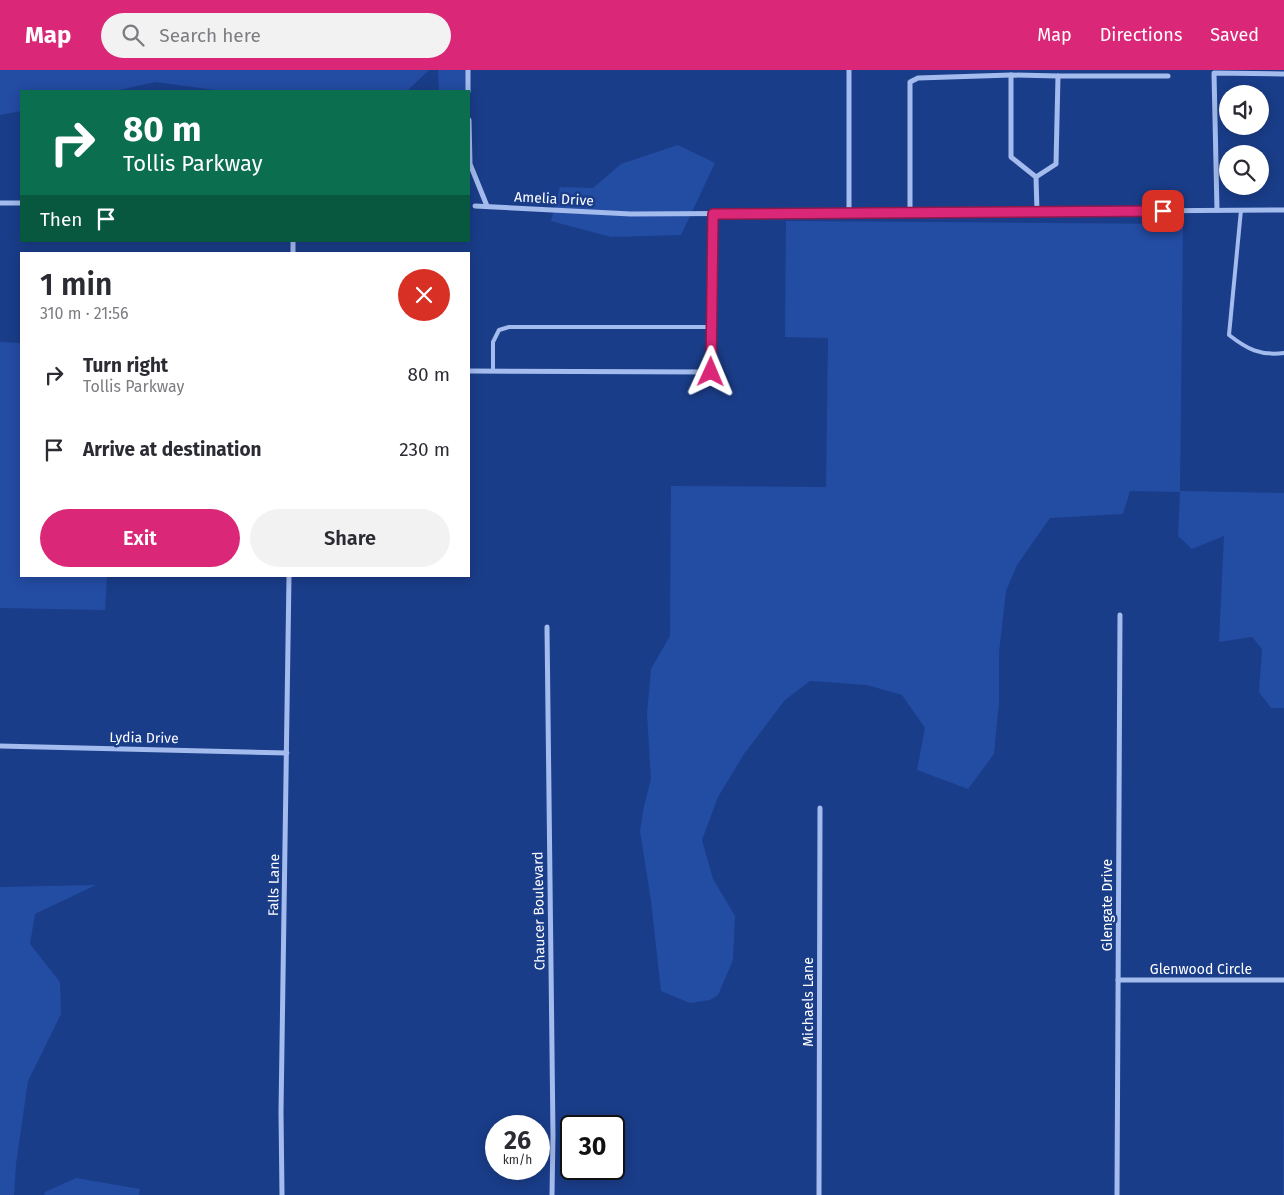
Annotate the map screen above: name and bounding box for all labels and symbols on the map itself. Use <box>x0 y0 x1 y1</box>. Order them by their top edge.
street label: Amelia Drive <box>514 188 594 210</box>
pin <box>1142 190 1184 232</box>
position arrow <box>684 345 736 397</box>
street label: Lydia Drive <box>109 729 179 747</box>
street label: Chaucer Boulevard <box>529 851 549 971</box>
street label: Falls Lane <box>265 854 283 916</box>
street label: Glengate Drive <box>1099 859 1116 951</box>
street label: Michaels Lane <box>800 957 817 1047</box>
street label: Glenwood Circle <box>1150 961 1252 978</box>
speed limit sign: 30 <box>560 1115 625 1180</box>

